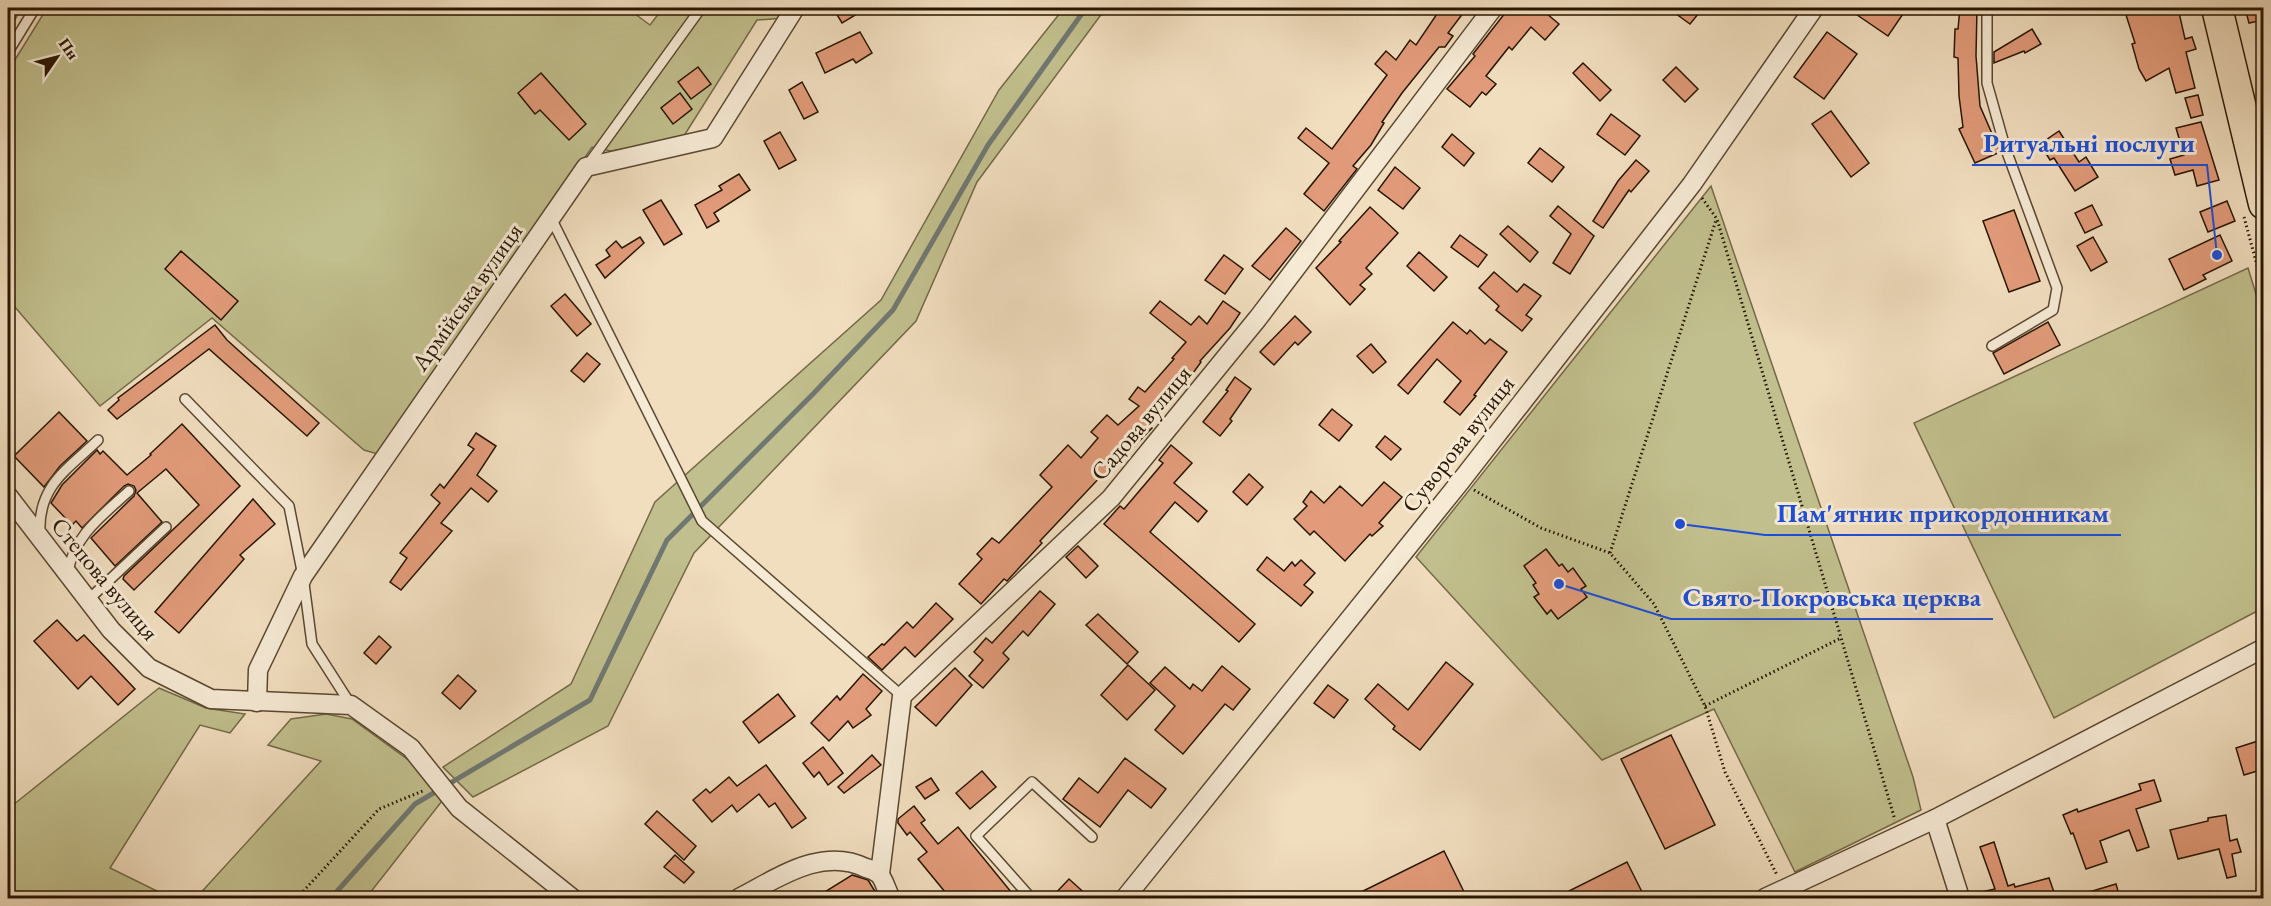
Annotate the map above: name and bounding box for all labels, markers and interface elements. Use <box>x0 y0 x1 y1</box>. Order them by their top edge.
north arrow <box>27 27 87 87</box>
text: Пн <box>54 34 84 64</box>
callout: Ритуальні послуги <box>1972 121 2207 165</box>
text: Ритуальні послуги <box>1983 126 2195 160</box>
street label: Армійська вулиця <box>404 216 529 378</box>
street label: Садова вулиця <box>1083 359 1198 487</box>
street label: Суворова вулиця <box>1394 369 1521 518</box>
callout: Пам'ятник прикордонникам <box>1765 491 2121 535</box>
text: Пам'ятник прикордонникам <box>1777 496 2109 530</box>
street label: Степова вулиця <box>45 511 166 647</box>
callout: Свято-Покровська церква <box>1671 575 1993 619</box>
text: Свято-Покровська церква <box>1683 580 1982 614</box>

